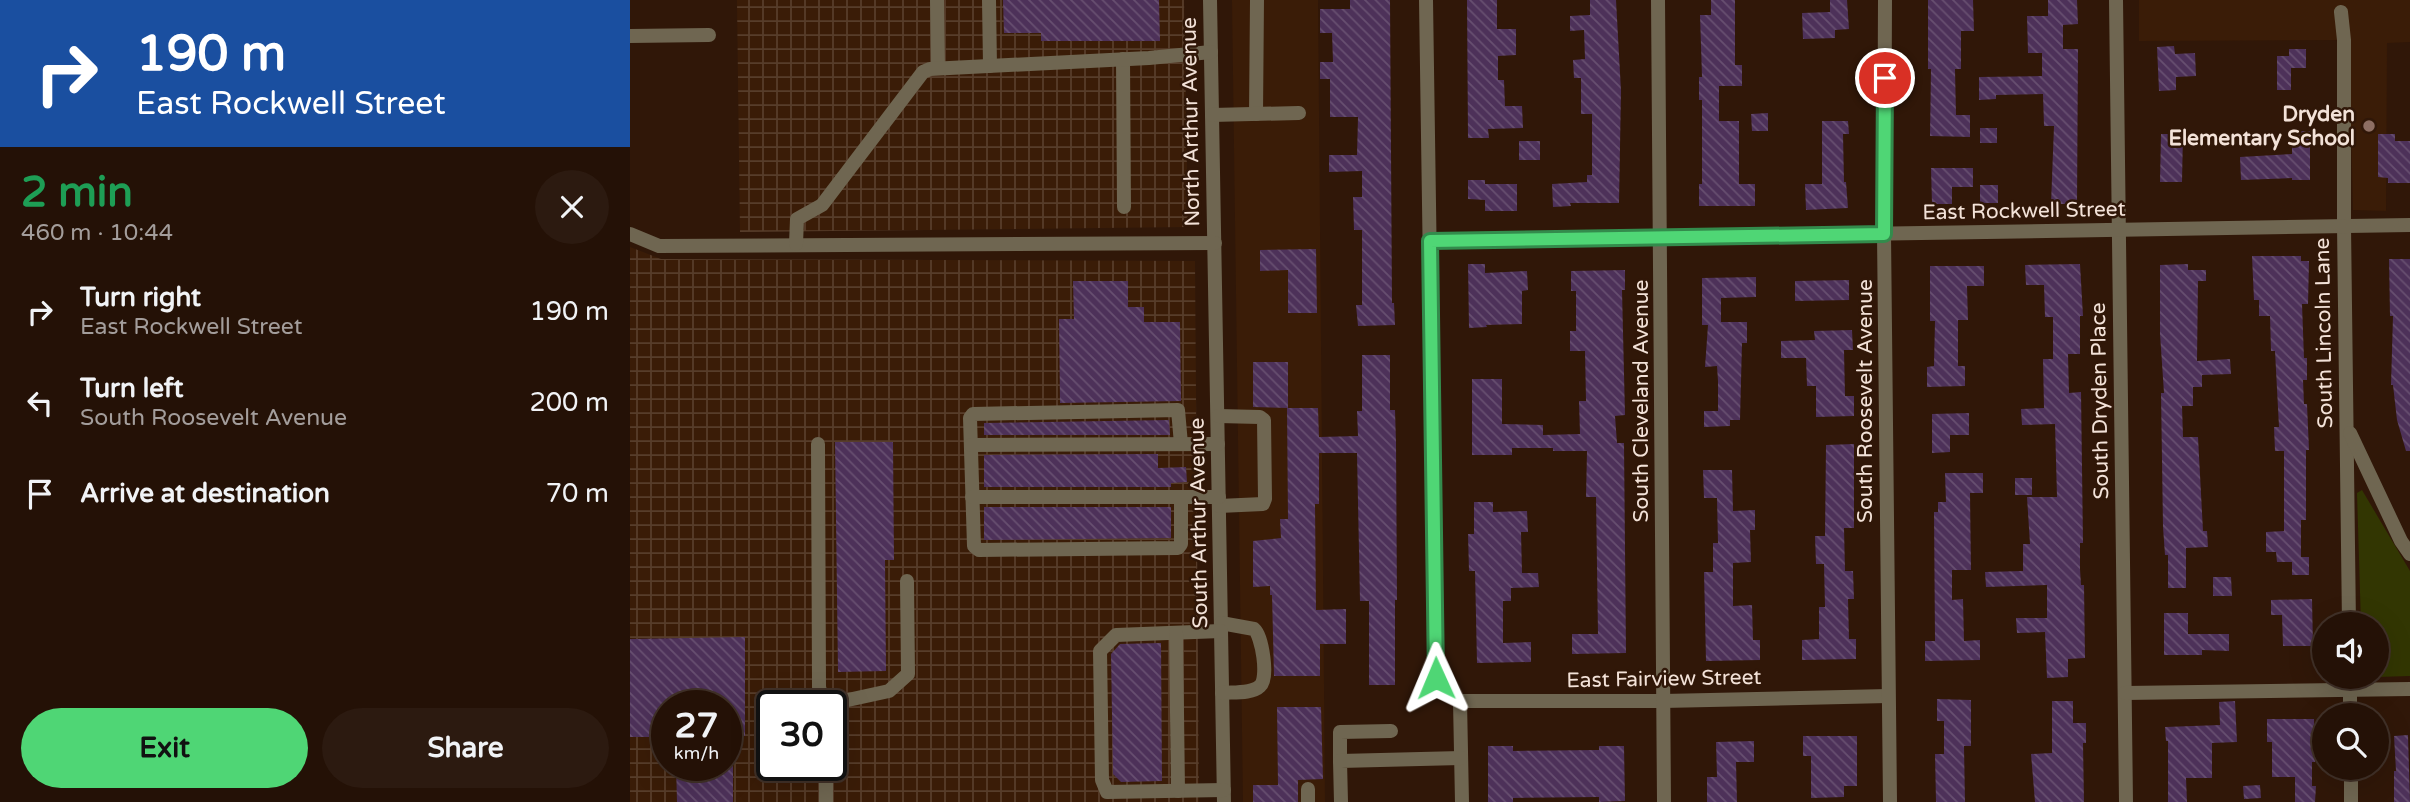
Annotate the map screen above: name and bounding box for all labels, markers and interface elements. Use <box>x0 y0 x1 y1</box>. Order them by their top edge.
street label: North Arthur Avenue <box>1177 17 1205 227</box>
text: 190 m <box>136 25 286 84</box>
icon: right <box>21 28 112 119</box>
pin <box>1855 48 1915 108</box>
icon: arrive <box>1866 59 1904 97</box>
text: East Rockwell Street <box>136 85 446 123</box>
place label: Dryden Elementary School <box>2168 102 2355 151</box>
marker: Dryden Elementary School <box>2361 118 2377 134</box>
text: 2 min <box>21 167 133 218</box>
button: close <box>535 170 609 244</box>
street label: East Rockwell Street <box>1922 197 2126 225</box>
text: 460 m · 10:44 <box>21 219 173 247</box>
street label: South Lincoln Lane <box>2310 237 2338 429</box>
street label: South Cleveland Avenue <box>1629 279 1654 522</box>
street label: South Roosevelt Avenue <box>1853 279 1878 523</box>
text: Turn right <box>80 282 201 313</box>
icon: right <box>21 293 59 331</box>
text: 190 m <box>529 296 609 327</box>
street label: South Dryden Place <box>2086 302 2114 500</box>
text: East Rockwell Street <box>80 313 303 341</box>
text: Turn left <box>80 373 183 404</box>
icon: left <box>21 384 59 422</box>
text: 200 m <box>529 387 609 418</box>
text: South Roosevelt Avenue <box>80 404 347 432</box>
street label: South Arthur Avenue <box>1185 417 1213 628</box>
icon: arrive <box>21 475 59 513</box>
text: Arrive at destination <box>80 478 330 509</box>
text: 70 m <box>546 478 609 509</box>
map controls <box>2312 612 2389 780</box>
button: sound <box>2312 612 2389 689</box>
position arrow <box>1399 641 1473 715</box>
street label: East Fairview Street <box>1566 665 1762 693</box>
speed limit sign: 30 <box>756 690 847 781</box>
button: search <box>2312 703 2389 780</box>
text: 27 <box>675 705 718 747</box>
button: Exit <box>21 708 308 788</box>
button: Share <box>322 708 609 788</box>
text: km/h <box>674 742 719 764</box>

